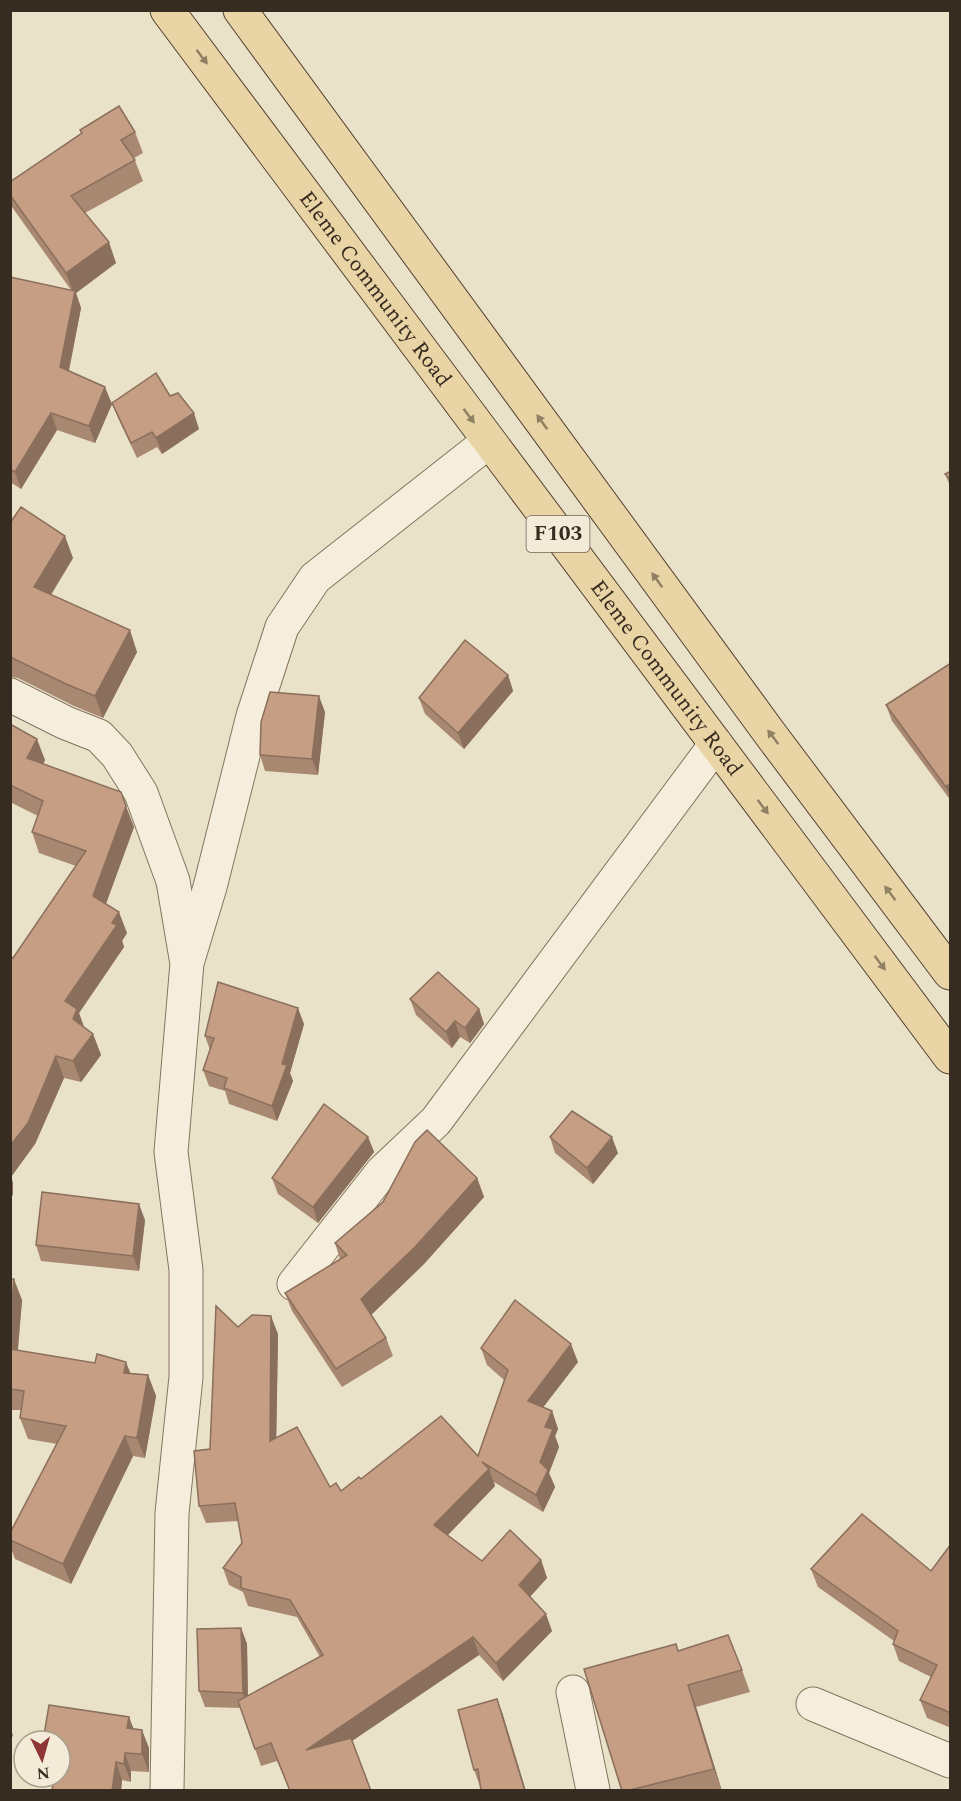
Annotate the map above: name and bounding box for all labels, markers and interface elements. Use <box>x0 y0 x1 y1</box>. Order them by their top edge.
one-way arrow <box>195 50 207 65</box>
street label: Eleme Community Road <box>291 184 460 394</box>
one-way arrow <box>463 407 475 423</box>
one-way arrow <box>536 415 548 431</box>
road number: F103 <box>526 516 590 552</box>
one-way arrow <box>651 572 663 588</box>
street label: Eleme Community Road <box>582 573 751 783</box>
one-way arrow <box>767 729 779 744</box>
one-way arrow <box>757 798 769 814</box>
one-way arrow <box>884 885 896 901</box>
one-way arrow <box>874 954 886 970</box>
north arrow <box>12 1729 72 1789</box>
text: N <box>36 1760 51 1785</box>

